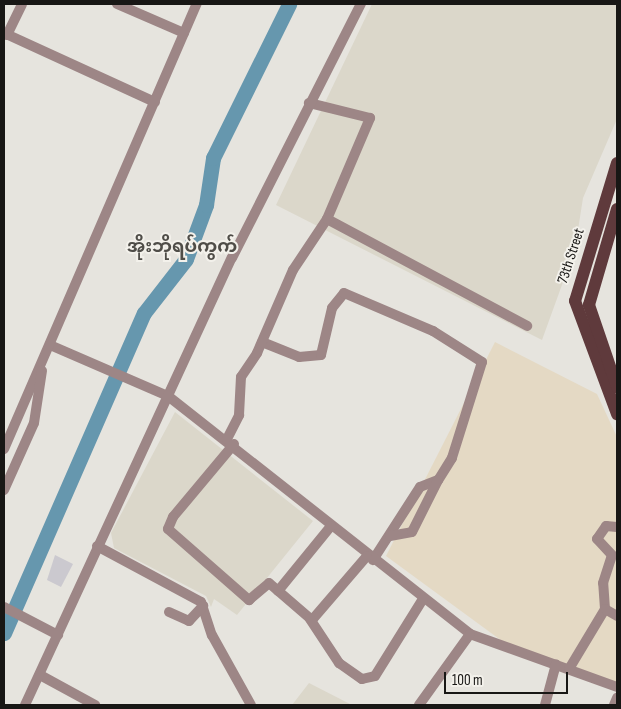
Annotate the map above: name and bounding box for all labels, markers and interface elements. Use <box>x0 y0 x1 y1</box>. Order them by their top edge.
street label: 73th Street <box>554 226 588 286</box>
district label: အိုးဘိုရပ်ကွက် <box>127 236 237 258</box>
scale bar <box>446 662 570 694</box>
text: 100 m <box>452 671 483 690</box>

